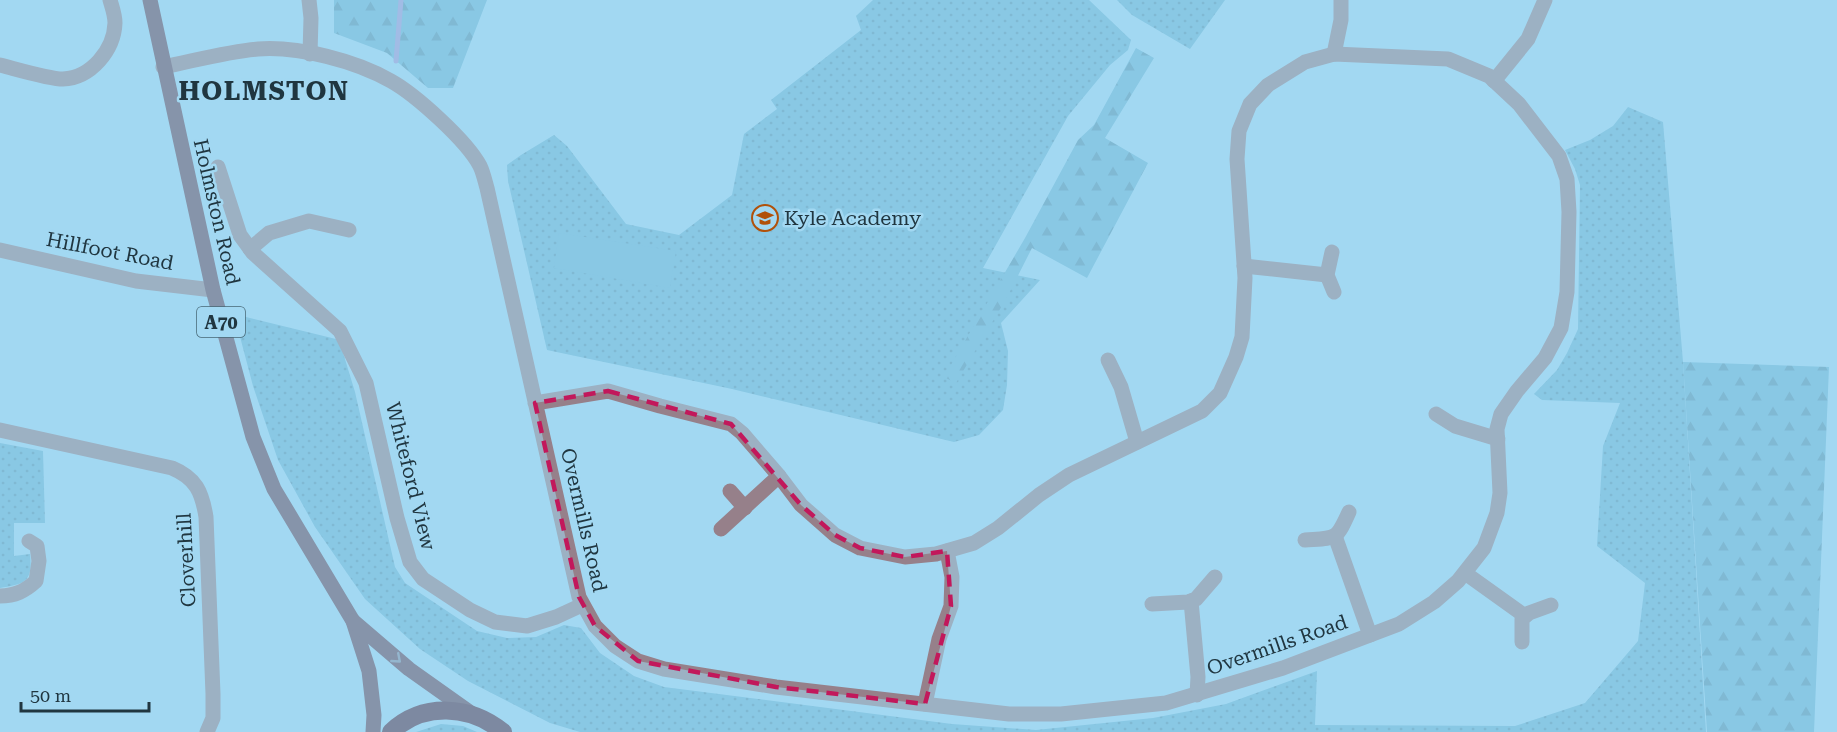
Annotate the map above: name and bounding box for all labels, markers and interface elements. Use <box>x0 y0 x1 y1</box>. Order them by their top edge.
district label: HOLMSTON <box>178 76 350 106</box>
street label: Holmston Road <box>189 137 246 288</box>
school or university icon: Kyle Academy <box>750 203 780 233</box>
place label: Kyle Academy <box>784 206 921 230</box>
street label: Hillfoot Road <box>44 227 176 275</box>
road number: A70 <box>197 307 245 337</box>
street label: Whiteford View <box>381 400 441 553</box>
street label: Overmills Road <box>556 446 612 595</box>
street label: Cloverhill <box>172 512 200 608</box>
street label: Overmills Road <box>1204 610 1351 680</box>
one-way arrow <box>390 652 401 663</box>
scale bar <box>21 675 148 713</box>
text: 50 m <box>30 685 71 706</box>

